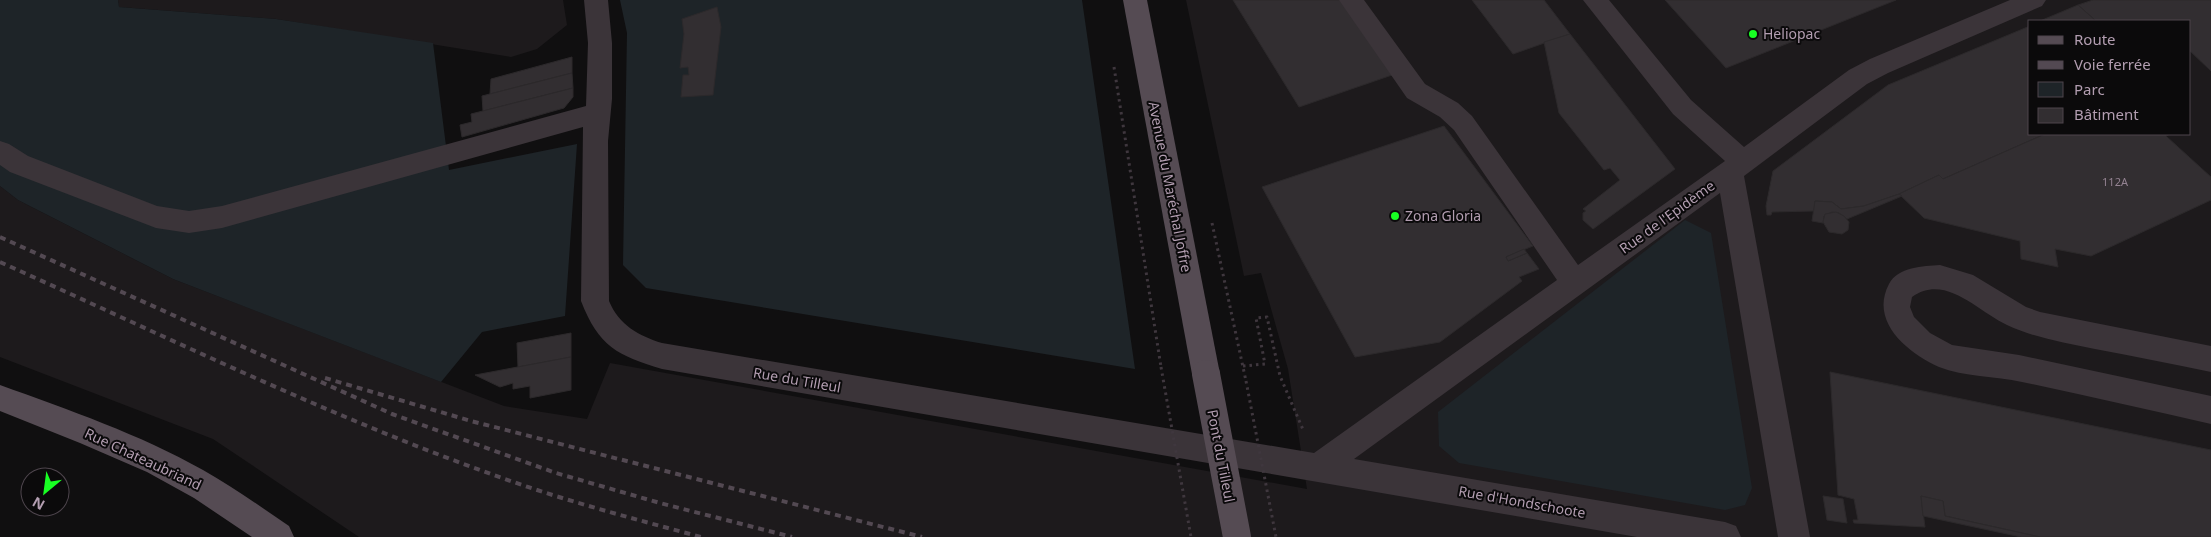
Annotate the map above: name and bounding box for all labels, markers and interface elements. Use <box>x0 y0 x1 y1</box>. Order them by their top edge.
legend <box>2028 20 2191 135</box>
place label: Heliopac <box>1763 24 1820 43</box>
marker: Heliopac <box>1747 28 1759 40</box>
text: Route <box>2074 29 2116 49</box>
text: Voie ferrée <box>2074 54 2151 74</box>
text: Parc <box>2074 79 2105 99</box>
street label: Avenue du Maréchal Joffre <box>1145 100 1196 274</box>
text: Bâtiment <box>2074 104 2139 124</box>
house number: 112A <box>2102 174 2129 189</box>
street label: Rue de l'Epidème <box>1615 176 1718 258</box>
place label: Zona Gloria <box>1405 206 1481 225</box>
marker: Zona Gloria <box>1389 210 1401 222</box>
street label: Rue du Tilleul <box>752 362 842 397</box>
street label: Pont du Tilleul <box>1203 408 1240 504</box>
street label: Rue Chateaubriand <box>82 423 205 494</box>
north arrow <box>20 467 70 517</box>
street label: Rue d'Hondschoote <box>1457 481 1587 522</box>
text: N <box>29 493 48 515</box>

